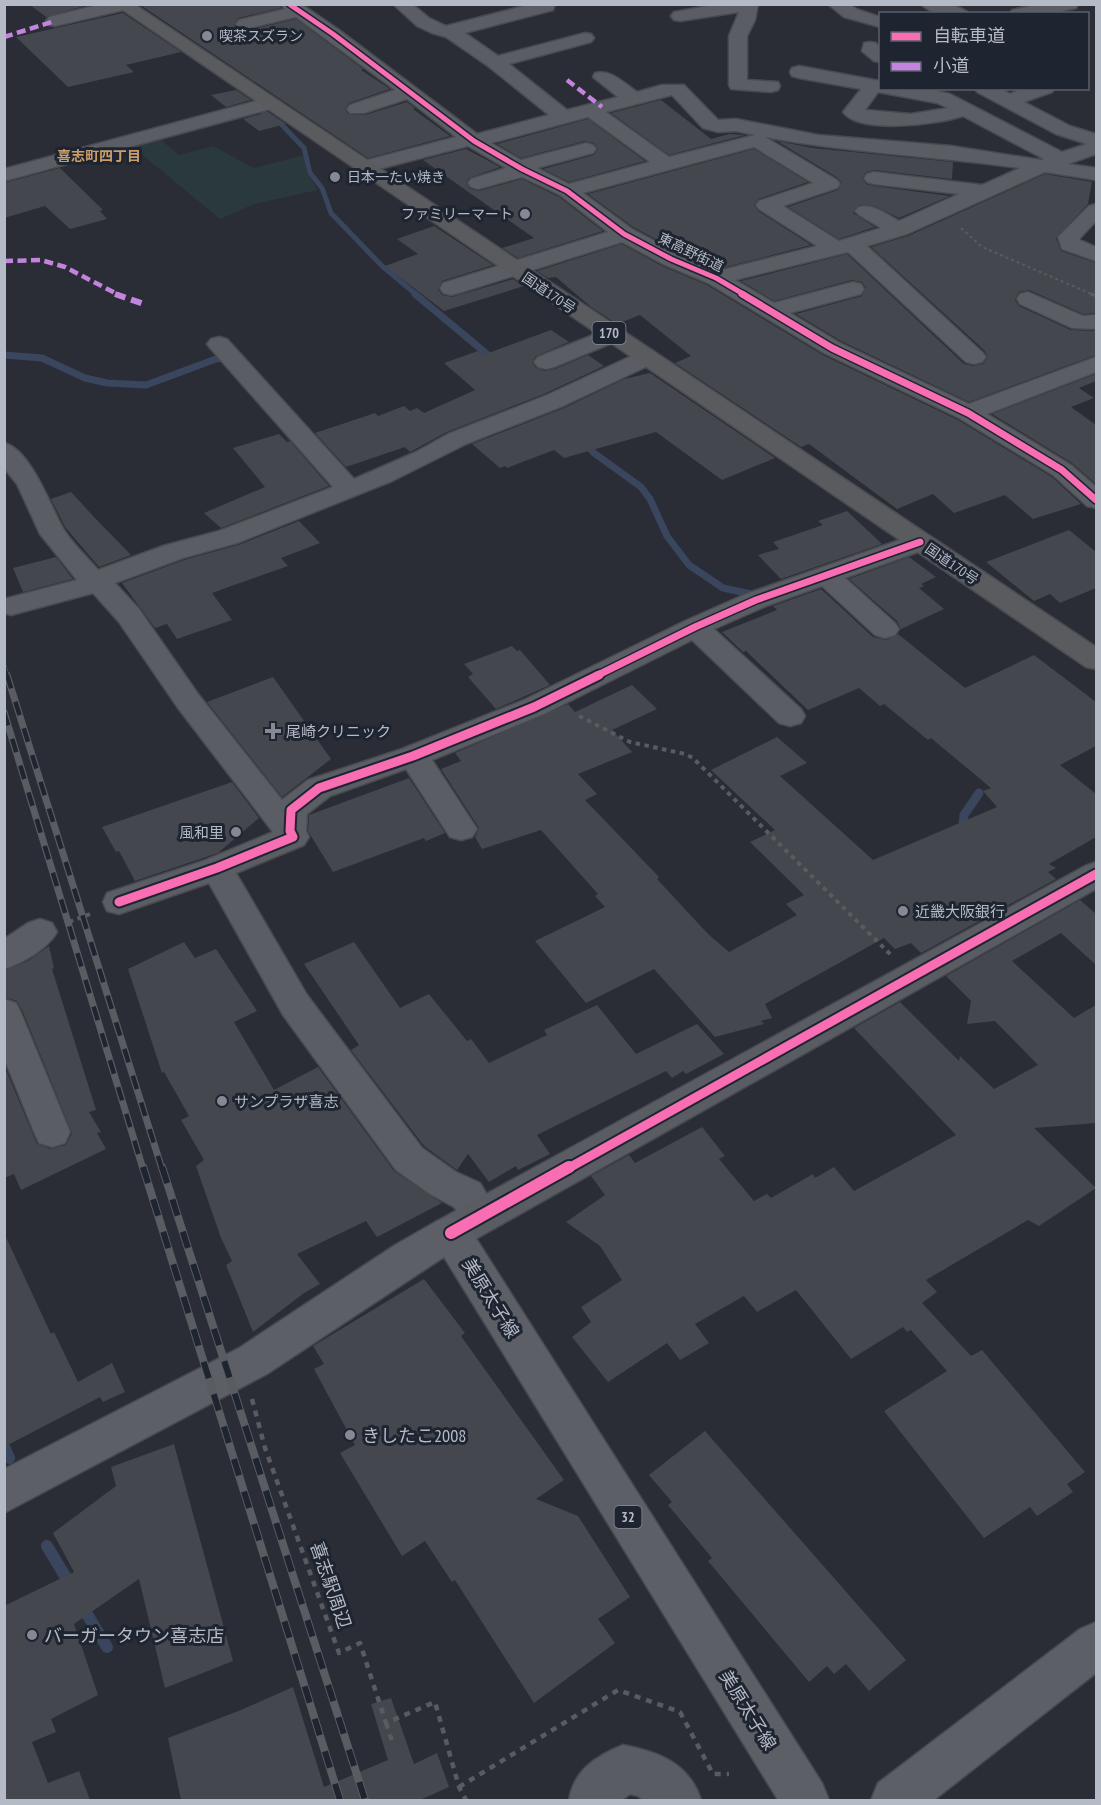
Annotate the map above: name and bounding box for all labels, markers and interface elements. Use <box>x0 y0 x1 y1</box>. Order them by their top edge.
legend <box>879 12 1089 90</box>
text: 自転車道 <box>933 24 1005 47</box>
place label: 喫茶スズラン <box>219 27 303 45</box>
marker: 喫茶スズラン <box>200 29 214 43</box>
text: 小道 <box>933 54 969 77</box>
district label: 喜志町四丁目 <box>57 147 141 165</box>
place label: 日本一たい焼き <box>347 168 445 186</box>
marker: 日本一たい焼き <box>328 170 342 184</box>
place label: ファミリーマート <box>401 205 513 223</box>
marker: ファミリーマート <box>518 207 532 221</box>
street label: 東高野街道 <box>656 229 726 275</box>
street label: 国道170号 <box>519 269 579 317</box>
road number: 170 <box>592 322 626 344</box>
street label: 国道170号 <box>922 540 982 588</box>
marker: 尾崎クリニック <box>264 722 282 740</box>
place label: 尾崎クリニック <box>286 722 391 741</box>
place label: 風和里 <box>179 823 224 842</box>
marker: 風和里 <box>229 825 243 839</box>
place label: 近畿大阪銀行 <box>915 902 1005 921</box>
marker: 近畿大阪銀行 <box>896 904 910 918</box>
place label: サンプラザ喜志 <box>234 1092 339 1111</box>
marker: サンプラザ喜志 <box>215 1094 229 1108</box>
street label: 美原太子線 <box>457 1254 525 1342</box>
place label: きしたこ2008 <box>362 1424 466 1447</box>
marker: きしたこ2008 <box>343 1428 357 1442</box>
road number: 32 <box>614 1506 642 1528</box>
street label: 喜志駅周辺 <box>305 1539 357 1631</box>
place label: バーガータウン喜志店 <box>44 1624 224 1647</box>
marker: バーガータウン喜志店 <box>25 1628 39 1642</box>
street label: 美原太子線 <box>714 1666 782 1754</box>

